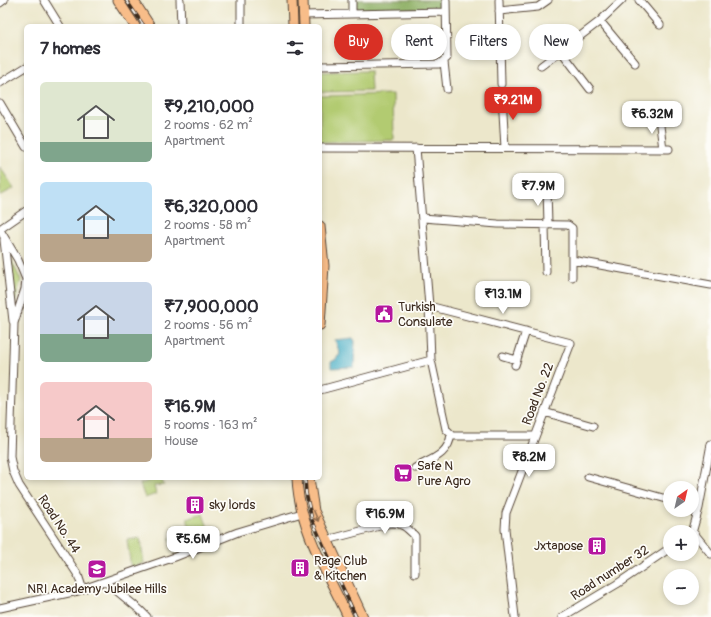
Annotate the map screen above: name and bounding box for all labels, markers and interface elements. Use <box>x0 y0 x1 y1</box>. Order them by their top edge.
chip: Buy <box>334 24 383 60</box>
chip: Rent <box>391 24 447 60</box>
chip: Filters <box>455 24 521 60</box>
chip: New <box>529 24 583 60</box>
icon: filters <box>284 37 306 59</box>
text: 7 homes <box>40 38 100 59</box>
pin: ₹9.21M <box>480 87 546 121</box>
text: ₹9.21M <box>493 92 533 108</box>
text: ₹9,210,000 <box>164 96 254 117</box>
icon: home <box>72 98 120 146</box>
pin: ₹6.32M <box>619 101 685 135</box>
text: ₹6.32M <box>631 106 673 122</box>
text: 2 rooms · 62 m² <box>164 117 253 133</box>
text: Apartment <box>164 133 225 149</box>
pin: ₹7.9M <box>510 173 566 207</box>
text: ₹7.9M <box>521 178 555 194</box>
text: ₹6,320,000 <box>164 196 258 217</box>
icon: home <box>72 198 120 246</box>
text: 2 rooms · 58 m² <box>164 217 251 233</box>
text: Apartment <box>164 233 225 249</box>
pin: ₹13.1M <box>470 281 536 315</box>
text: ₹13.1M <box>484 286 522 302</box>
text: ₹7,900,000 <box>164 296 259 317</box>
icon: home <box>72 298 120 346</box>
place label: Turkish Consulate <box>398 299 453 330</box>
public building icon: Turkish Consulate <box>373 303 395 325</box>
text: 2 rooms · 56 m² <box>164 317 252 333</box>
text: Apartment <box>164 333 225 349</box>
street label: Road No. 22 <box>519 360 557 428</box>
text: ₹16.9M <box>164 396 215 417</box>
icon: home <box>72 398 120 446</box>
text: 5 rooms · 163 m² <box>164 417 258 433</box>
text: House <box>164 433 198 449</box>
pin: ₹8.2M <box>501 444 557 478</box>
text: ₹8.2M <box>512 449 546 465</box>
place label: Safe N Pure Agro <box>417 458 471 489</box>
supermarket icon: Safe N Pure Agro <box>392 462 414 484</box>
north arrow <box>663 481 699 517</box>
map controls <box>663 481 699 605</box>
street label: Road No. 44 <box>34 492 84 557</box>
building icon: sky lords <box>184 494 206 516</box>
place label: sky lords <box>209 497 255 513</box>
pin: ₹16.9M <box>352 501 418 535</box>
text: ₹16.9M <box>365 506 405 522</box>
one-way arrow <box>313 510 321 522</box>
button: + <box>663 525 699 561</box>
pin: ₹5.6M <box>165 526 221 560</box>
text: ₹5.6M <box>176 531 210 547</box>
building icon: Jxtapose <box>586 535 608 557</box>
place label: Jxtapose <box>534 538 584 554</box>
street label: Road number 32 <box>568 542 652 604</box>
place label: Rage Club & Kitchen <box>314 553 367 584</box>
building icon: Rage Club & Kitchen <box>289 557 311 579</box>
school or university icon: NRI Academy Jubilee Hills <box>86 558 108 580</box>
button: − <box>663 569 699 605</box>
place label: NRI Academy Jubilee Hills <box>27 581 167 597</box>

